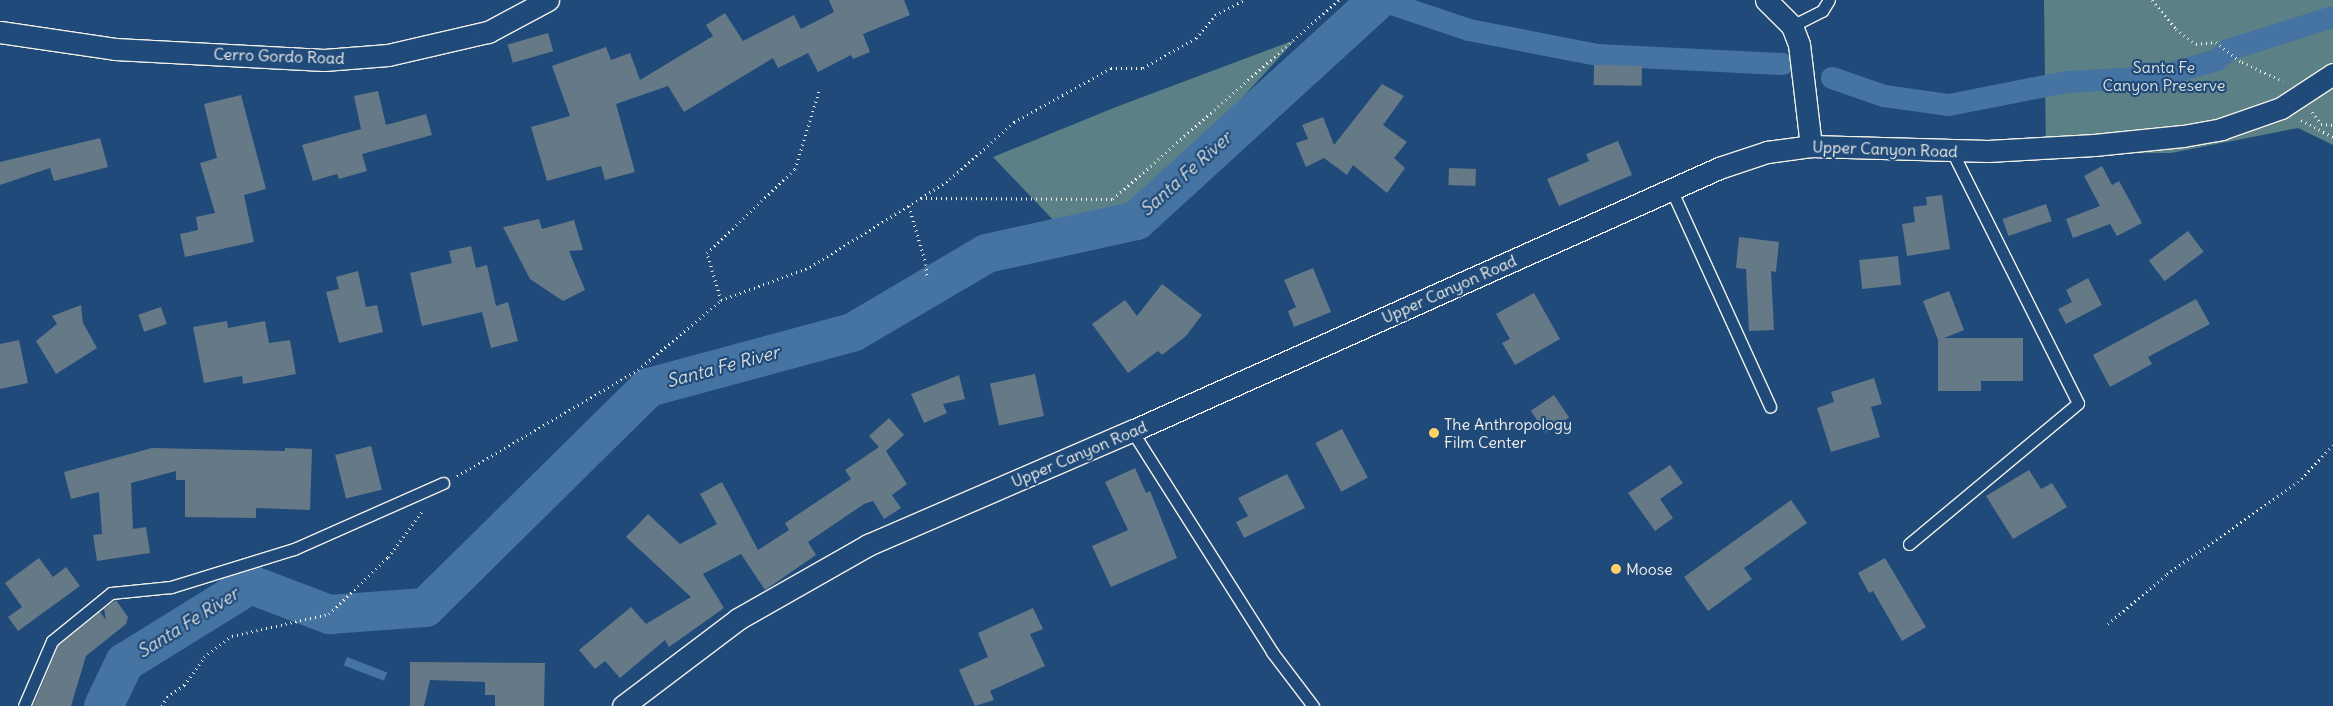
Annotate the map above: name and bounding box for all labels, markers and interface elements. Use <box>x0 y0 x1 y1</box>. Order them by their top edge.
street label: Cerro Gordo Road <box>213 44 345 68</box>
park label: Santa Fe Canyon Preserve <box>2103 57 2225 95</box>
water label: Santa Fe River <box>1136 127 1236 221</box>
street label: Upper Canyon Road <box>1812 137 1958 161</box>
street label: Upper Canyon Road <box>1379 251 1519 327</box>
water label: Santa Fe River <box>664 342 782 392</box>
place label: The Anthropology Film Center <box>1444 414 1572 452</box>
street label: Upper Canyon Road <box>1008 417 1150 491</box>
marker: The Anthropology Film Center <box>1428 427 1440 439</box>
place label: Moose <box>1626 559 1673 579</box>
marker: Moose <box>1610 563 1622 575</box>
water label: Santa Fe River <box>133 583 243 663</box>

